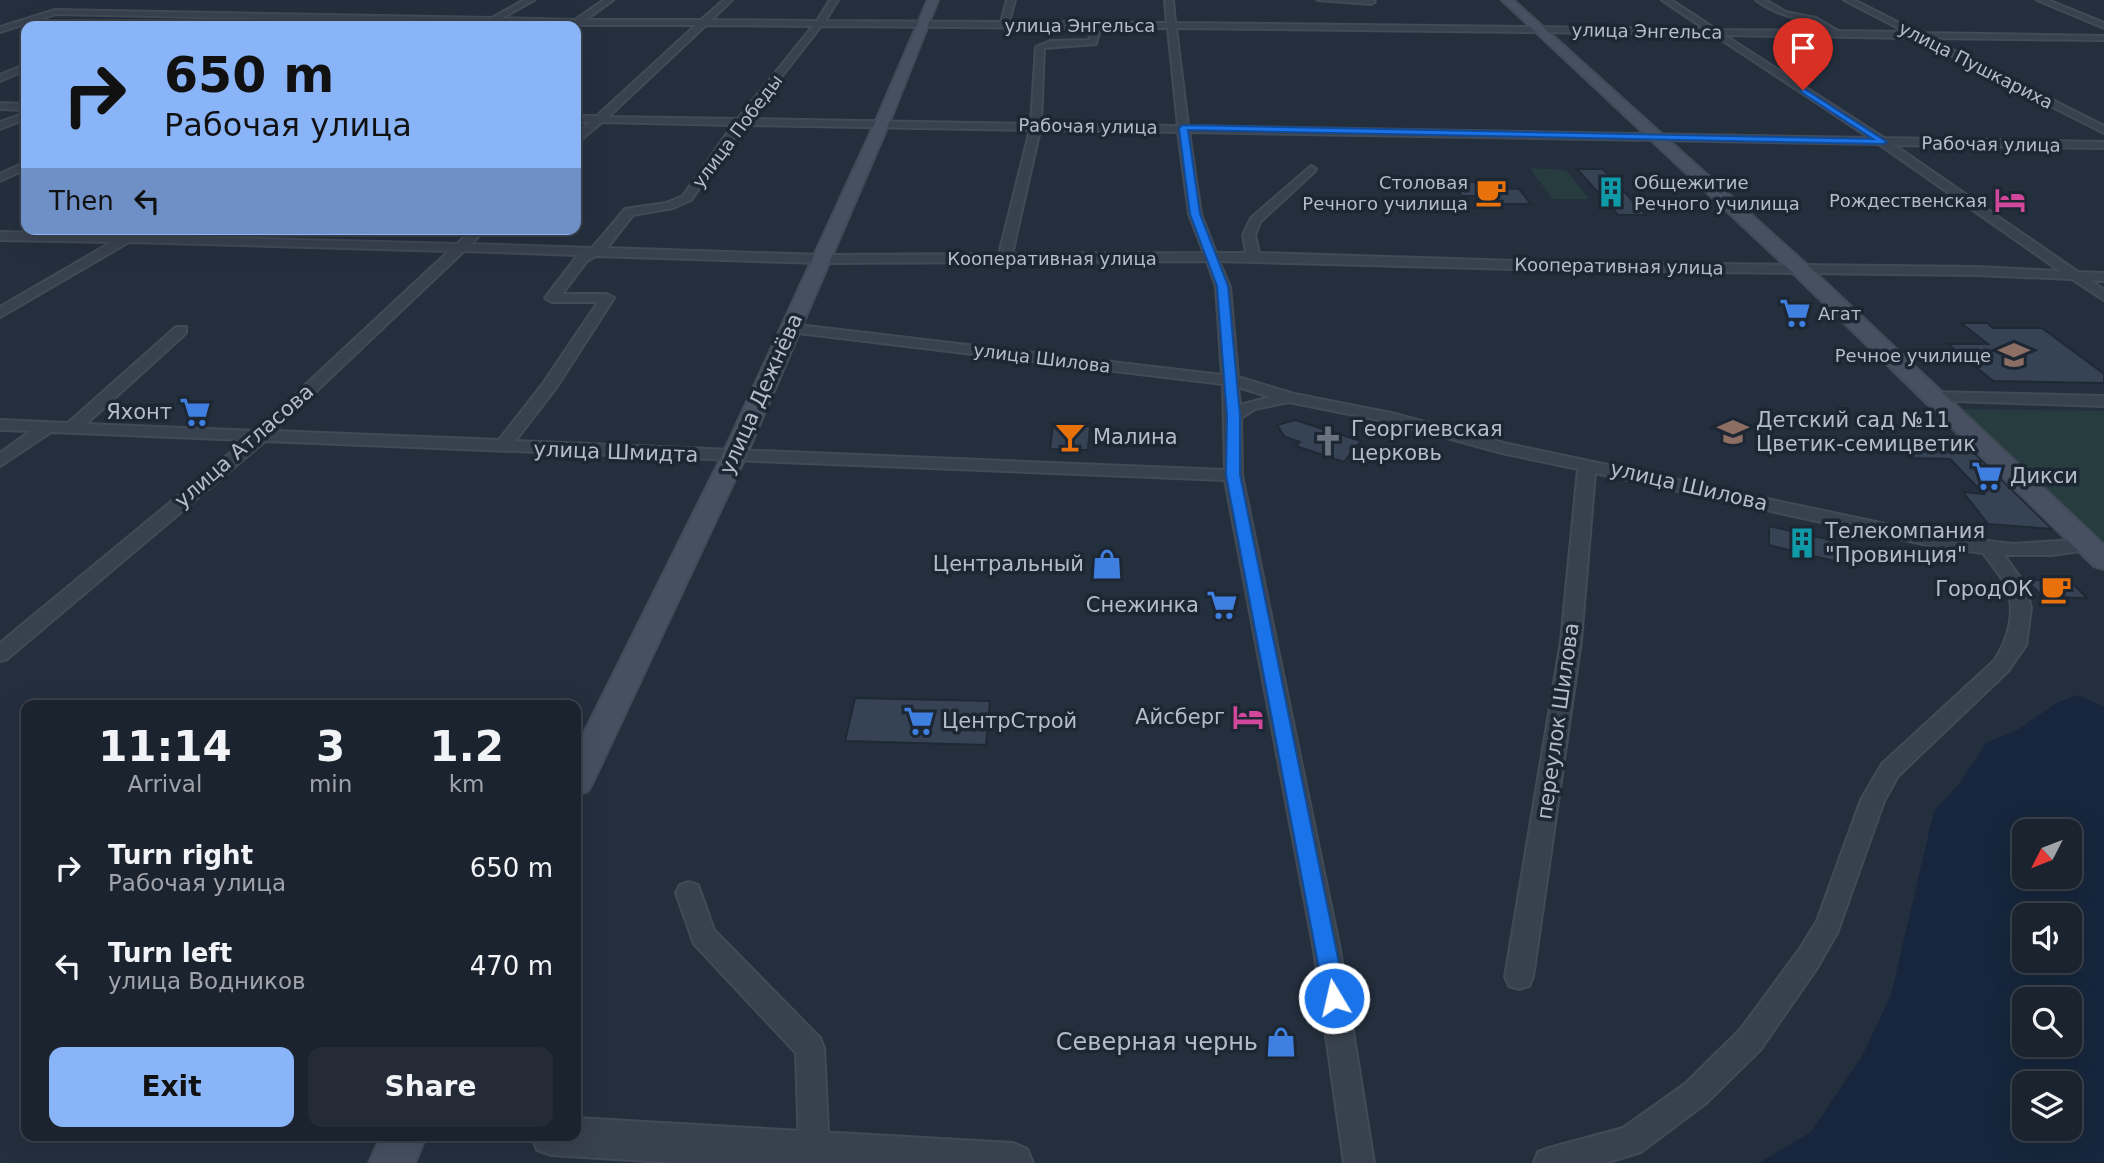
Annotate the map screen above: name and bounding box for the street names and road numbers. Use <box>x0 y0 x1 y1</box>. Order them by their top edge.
street label: улица Энгельса <box>1005 15 1155 36</box>
street label: улица Пушкариха <box>1895 17 2057 113</box>
street label: улица Энгельса <box>1571 19 1723 43</box>
street label: улица Победы <box>688 70 786 192</box>
street label: Рабочая улица <box>1018 114 1158 138</box>
street label: Рабочая улица <box>1921 132 2061 156</box>
street label: Кооперативная улица <box>947 248 1157 269</box>
street label: Кооперативная улица <box>1514 254 1724 278</box>
street label: улица Дежнёва <box>715 310 807 478</box>
street label: улица Шилова <box>972 339 1112 377</box>
street label: улица Атласова <box>170 379 318 513</box>
street label: улица Шмидта <box>533 437 699 467</box>
street label: улица Шилова <box>1608 456 1770 516</box>
street label: переулок Шилова <box>1532 621 1584 821</box>

